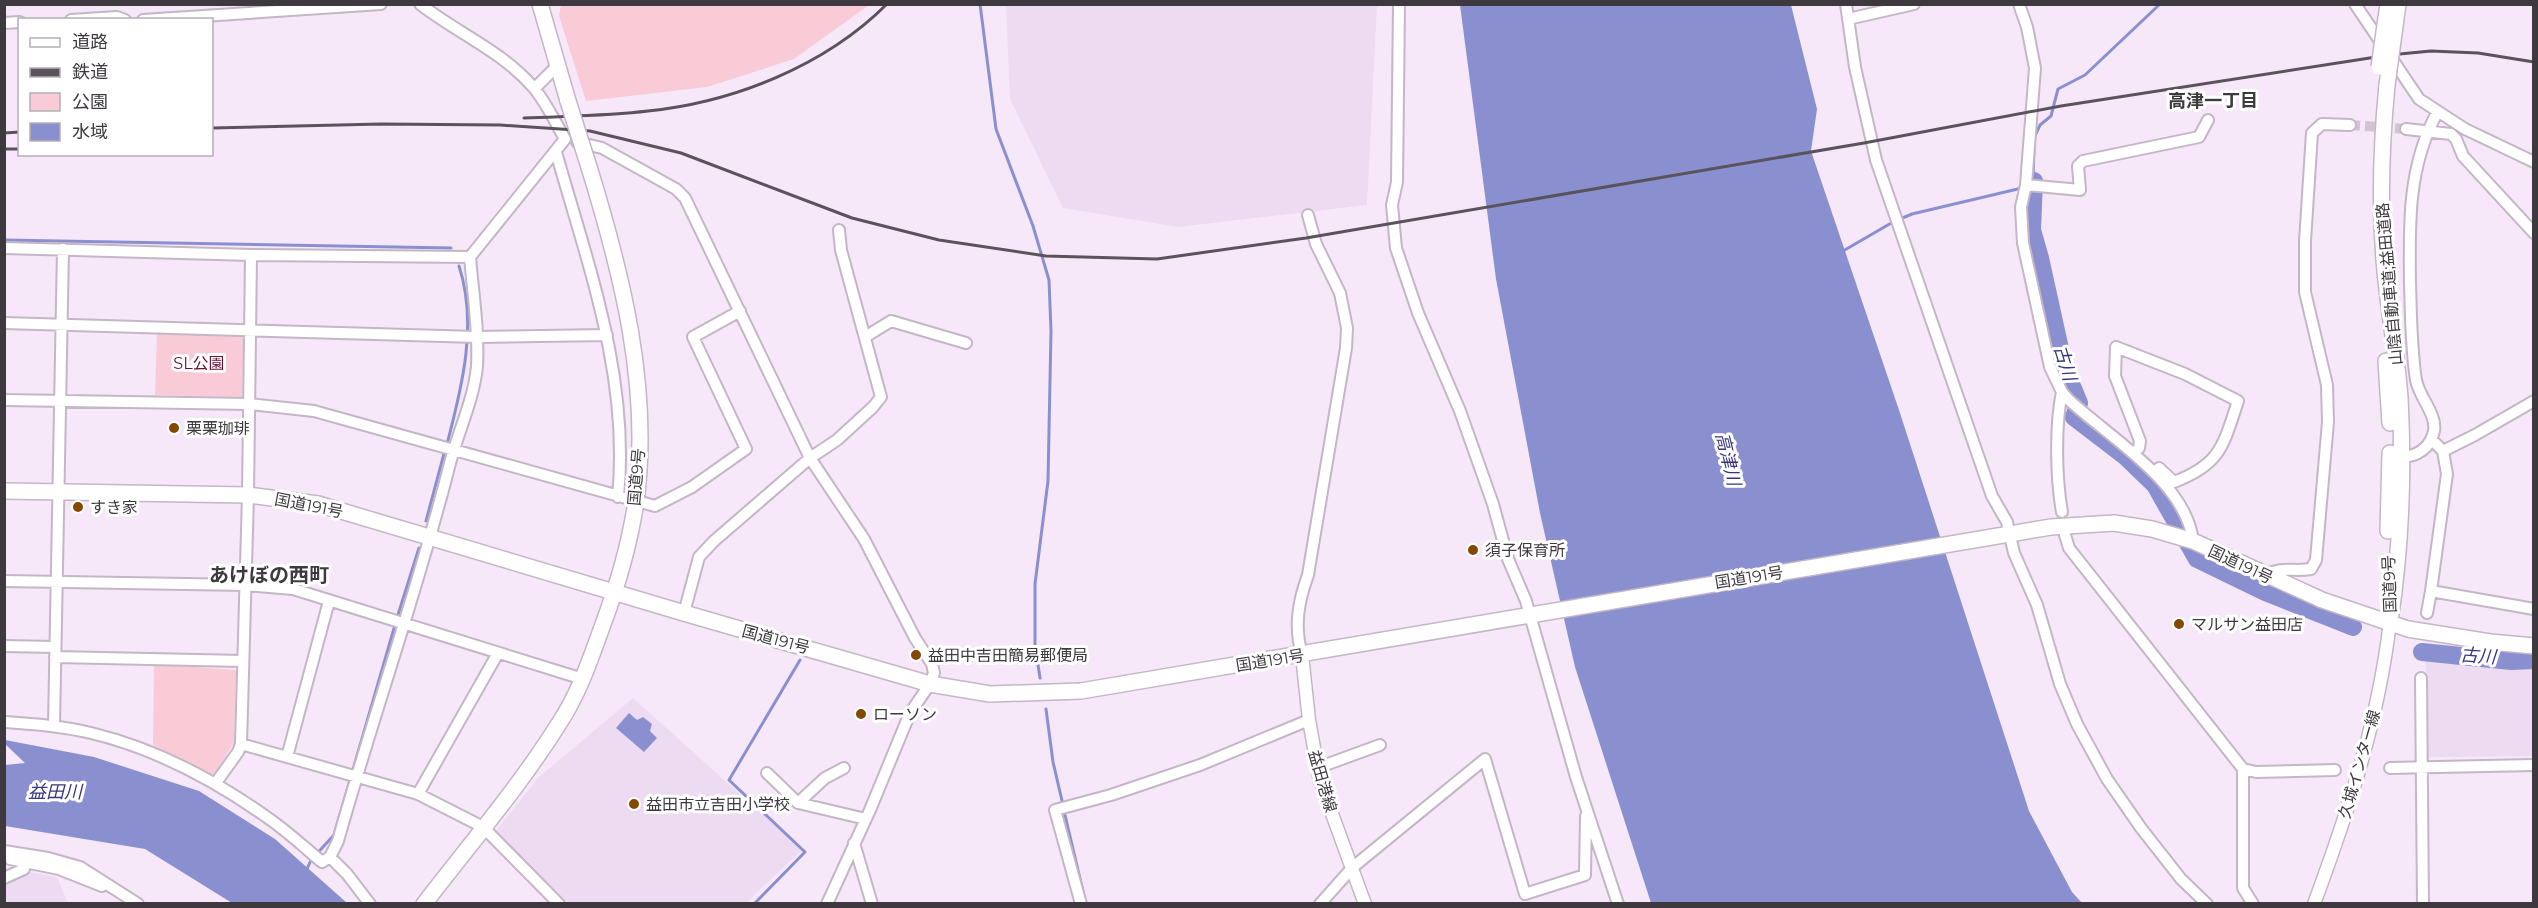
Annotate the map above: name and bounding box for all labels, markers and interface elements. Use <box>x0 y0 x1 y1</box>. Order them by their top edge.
legend <box>18 18 213 156</box>
text: 道路 <box>72 31 108 53</box>
text: 鉄道 <box>72 61 108 83</box>
district label: 高津一丁目 <box>2168 90 2258 112</box>
text: 公園 <box>72 91 108 113</box>
text: 水域 <box>72 121 108 143</box>
street label: 山陰自動車道;益田道路 <box>2373 202 2406 366</box>
water label: 古川 <box>2049 343 2081 385</box>
park label: SL公園 <box>173 354 225 373</box>
place label: 栗栗珈琲 <box>186 419 250 438</box>
marker: 栗栗珈琲 <box>167 421 181 435</box>
water label: 高津川 <box>1711 430 1746 490</box>
street label: 国道9号 <box>625 447 648 507</box>
street label: 国道191号 <box>273 490 345 521</box>
place label: すき家 <box>90 498 138 517</box>
marker: すき家 <box>71 500 85 514</box>
place label: 須子保育所 <box>1485 541 1565 560</box>
street label: 国道191号 <box>2205 541 2276 588</box>
marker: 須子保育所 <box>1466 543 1480 557</box>
street label: 国道9号 <box>2379 555 2400 613</box>
district label: あけぼの西町 <box>209 563 329 587</box>
street label: 国道191号 <box>1713 563 1785 592</box>
place label: マルサン益田店 <box>2191 615 2303 634</box>
marker: マルサン益田店 <box>2172 617 2186 631</box>
street label: 国道191号 <box>740 621 812 658</box>
water label: 古川 <box>2459 644 2499 668</box>
place label: 益田中吉田簡易郵便局 <box>928 646 1088 665</box>
street label: 国道191号 <box>1234 646 1306 675</box>
marker: 益田中吉田簡易郵便局 <box>909 648 923 662</box>
place label: ローソン <box>873 705 937 724</box>
marker: ローソン <box>854 707 868 721</box>
street label: 久城インター線 <box>2335 708 2384 821</box>
street label: 益田港線 <box>1305 748 1340 815</box>
water label: 益田川 <box>28 781 84 803</box>
place label: 益田市立吉田小学校 <box>646 795 790 814</box>
marker: 益田市立吉田小学校 <box>627 797 641 811</box>

